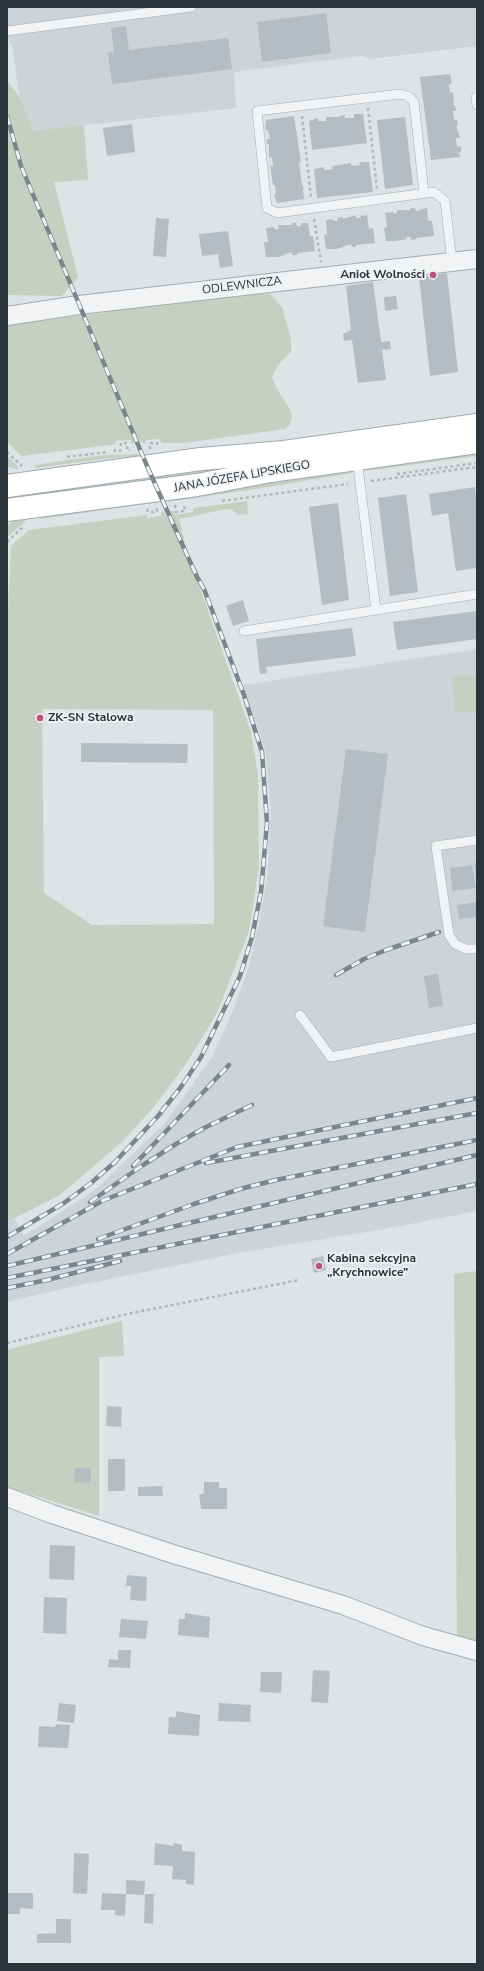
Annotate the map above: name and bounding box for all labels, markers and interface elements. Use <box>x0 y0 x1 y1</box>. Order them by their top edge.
place label: Anioł Wolności <box>340 268 425 282</box>
marker: Anioł Wolności <box>428 270 438 280</box>
street label: ODLEWNICZA <box>201 274 283 298</box>
street label: JANA JÓZEFA LIPSKIEGO <box>173 458 311 496</box>
place label: ZK-SN Stalowa <box>48 711 134 725</box>
marker: ZK-SN Stalowa <box>35 713 45 723</box>
place label: Kabina sekcyjna „Krychnowice” <box>327 1252 416 1280</box>
marker: Kabina sekcyjna „Krychnowice” <box>314 1261 324 1271</box>

